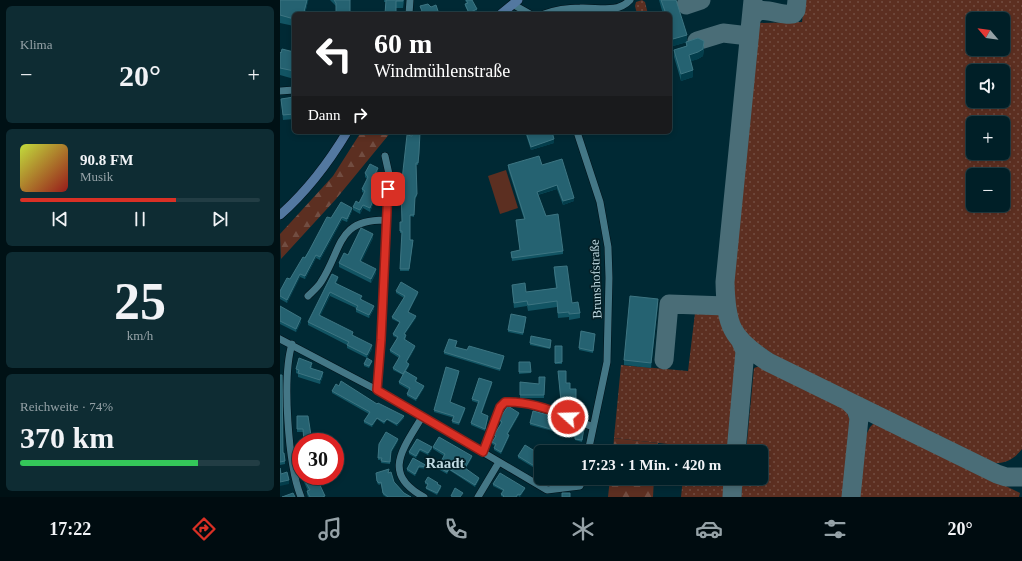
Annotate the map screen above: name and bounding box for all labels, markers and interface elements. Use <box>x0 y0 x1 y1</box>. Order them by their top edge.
north arrow <box>966 12 1010 56</box>
map controls <box>966 12 1010 212</box>
icon: left <box>308 28 360 80</box>
text: 60 m <box>374 28 432 59</box>
text: Klima <box>20 37 53 52</box>
text: 20° <box>119 59 161 92</box>
text: Windmühlenstraße <box>374 61 510 81</box>
text: − <box>20 62 32 87</box>
text: + <box>248 62 260 87</box>
button: sound <box>966 64 1010 108</box>
icon: right <box>349 104 371 126</box>
text: Dann <box>308 107 341 123</box>
button: + <box>966 116 1010 160</box>
text: 90.8 FM <box>80 152 133 168</box>
button: − <box>966 168 1010 212</box>
text: Musik <box>80 169 113 184</box>
pin <box>371 172 405 206</box>
icon: arrive <box>377 178 399 200</box>
icon: previous <box>49 208 71 230</box>
icon: pause <box>129 208 151 230</box>
icon: next <box>209 208 231 230</box>
street label: Brunshofstraße <box>587 239 604 319</box>
text: 25 <box>114 273 166 330</box>
text: km/h <box>127 328 153 343</box>
position arrow <box>547 396 589 438</box>
text: Reichweite · 74% <box>20 399 113 414</box>
text: 370 km <box>20 421 114 454</box>
speed limit sign: 30 <box>292 433 344 485</box>
district label: Raadt <box>425 455 465 471</box>
text: 17:23 · 1 Min. · 420 m <box>581 457 721 473</box>
icon: directions <box>190 515 218 543</box>
icon: music <box>316 515 344 543</box>
icon: phone <box>442 515 470 543</box>
icon: climate <box>569 515 597 543</box>
icon: car <box>695 515 723 543</box>
icon: filters <box>821 515 849 543</box>
text: 17:22 <box>49 519 91 539</box>
text: 20° <box>948 519 973 539</box>

